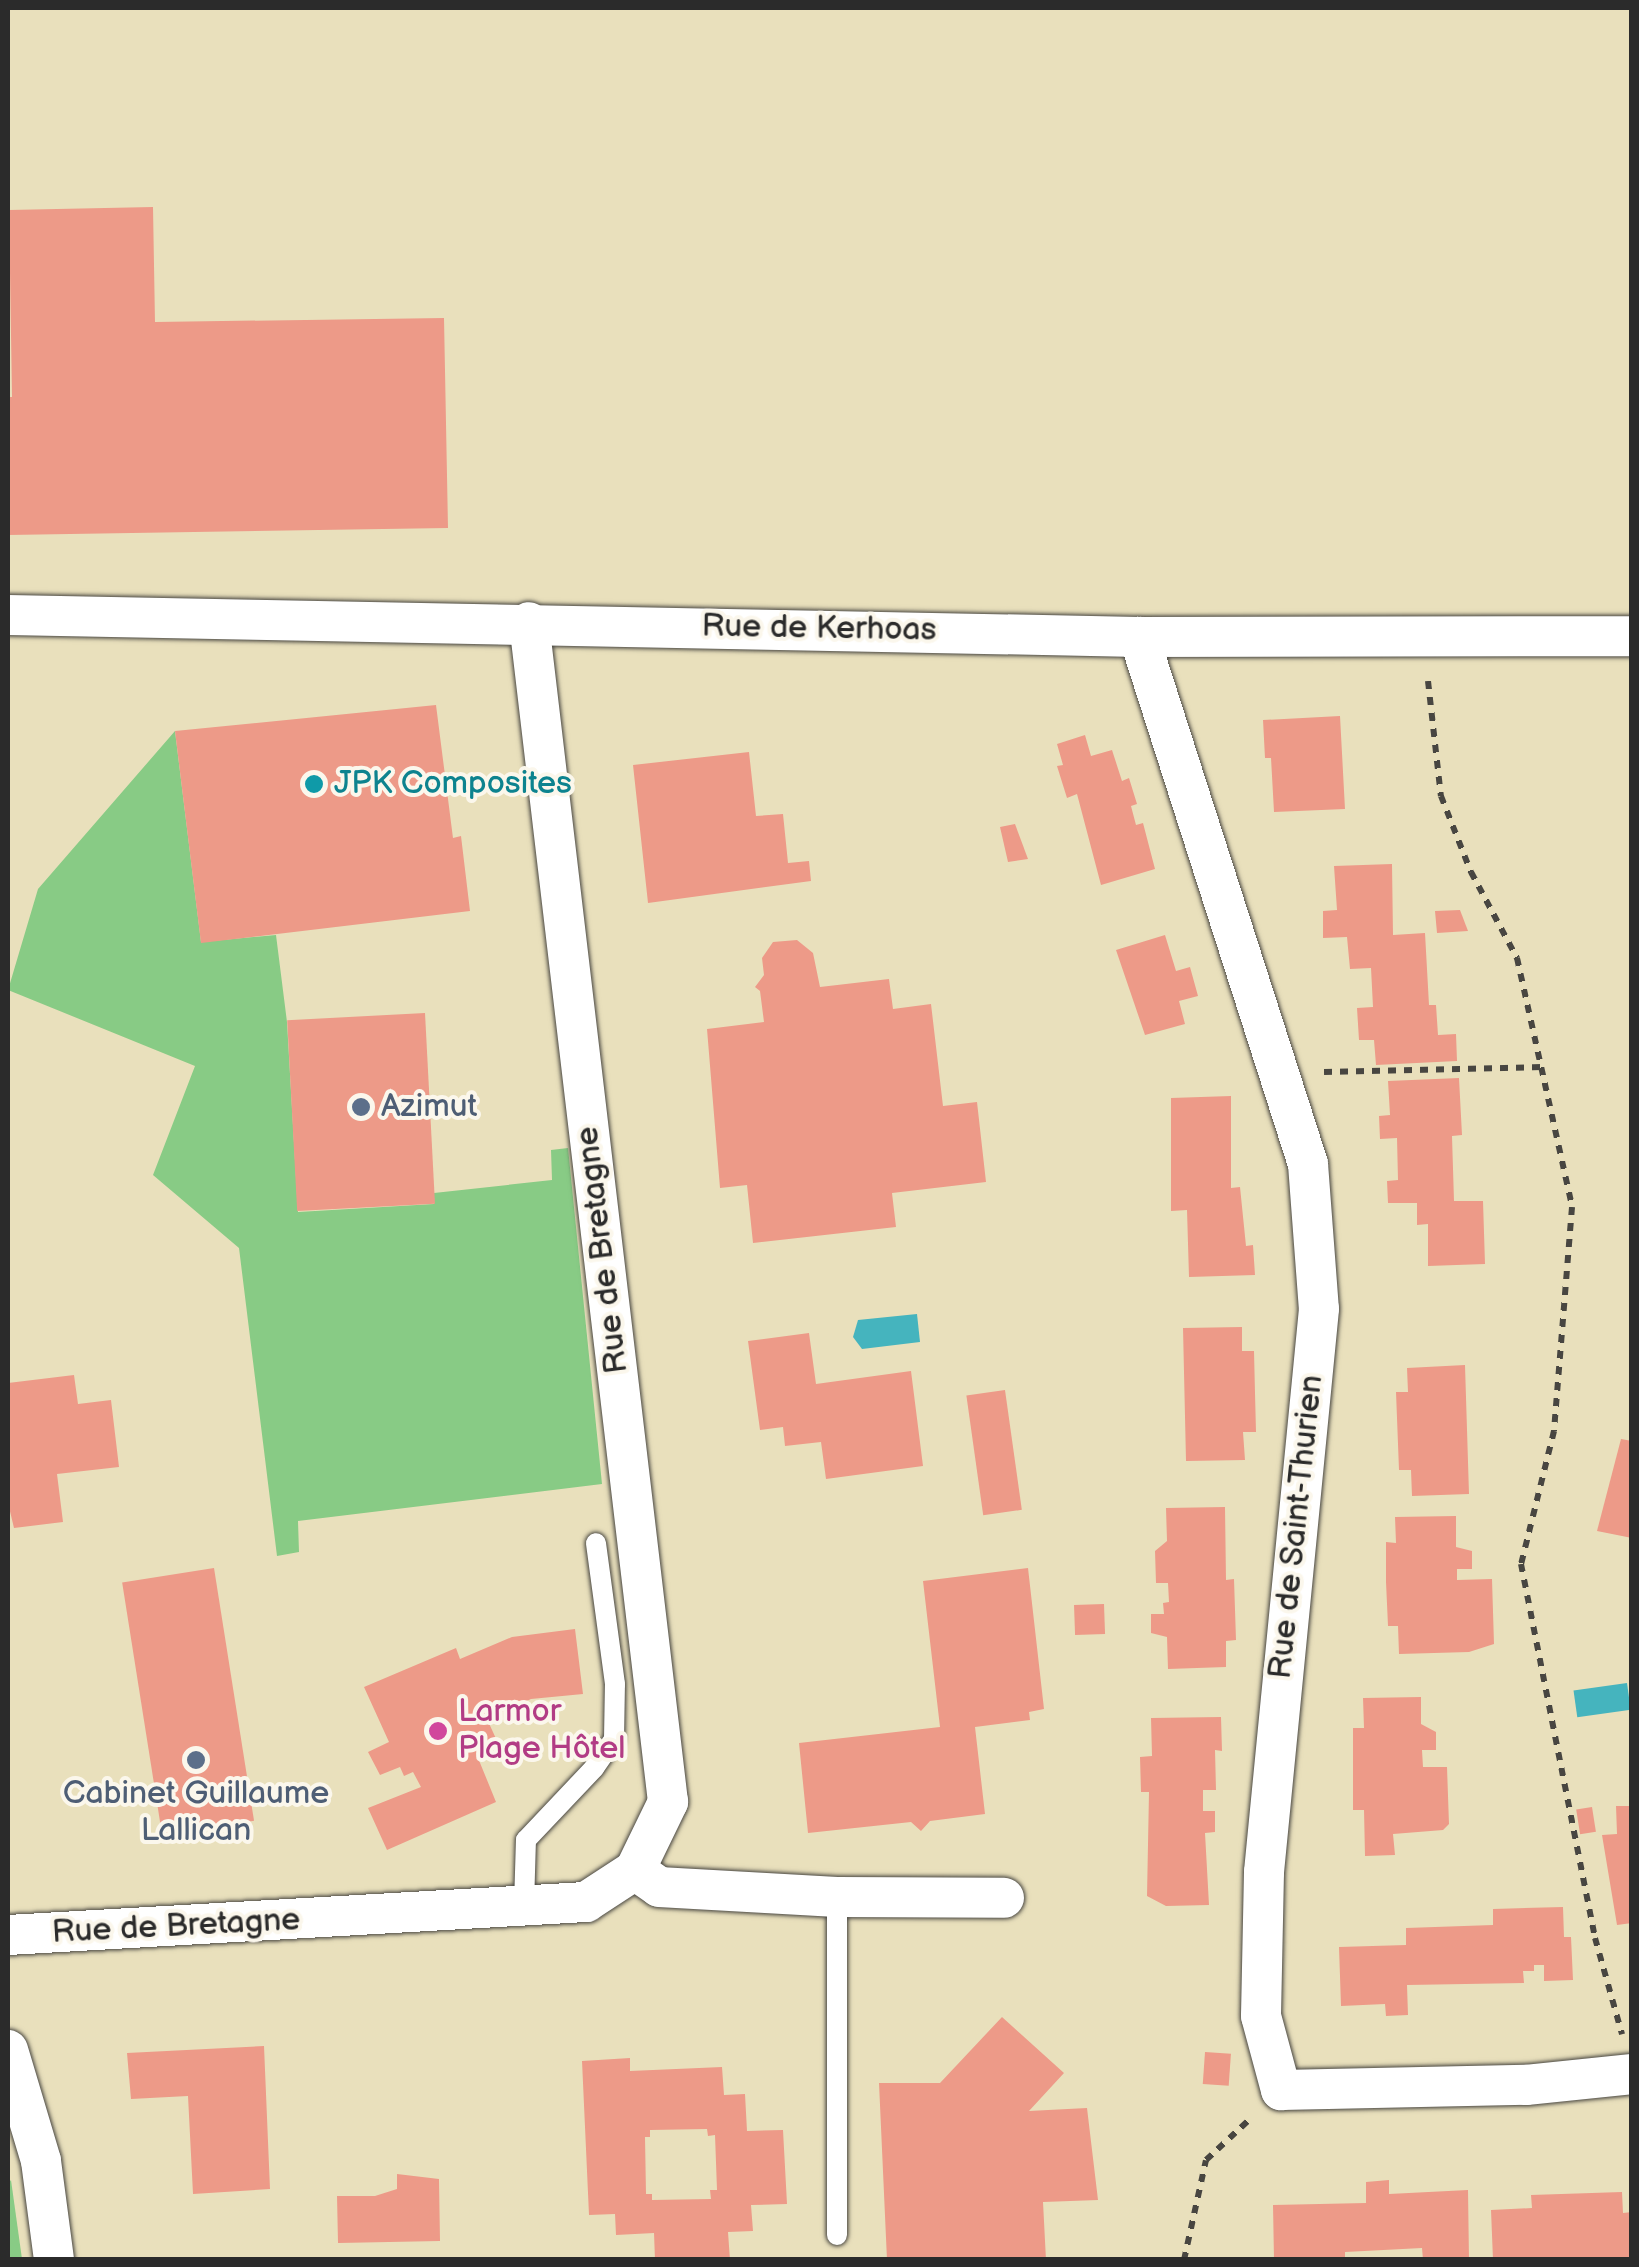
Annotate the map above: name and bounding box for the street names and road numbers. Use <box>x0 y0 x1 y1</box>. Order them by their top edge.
street label: Rue de Kerhoas <box>701 608 937 650</box>
street label: Rue de Bretagne <box>569 1124 637 1376</box>
street label: Rue de Saint-Thurien <box>1262 1373 1332 1681</box>
street label: Rue de Bretagne <box>51 1901 301 1953</box>

